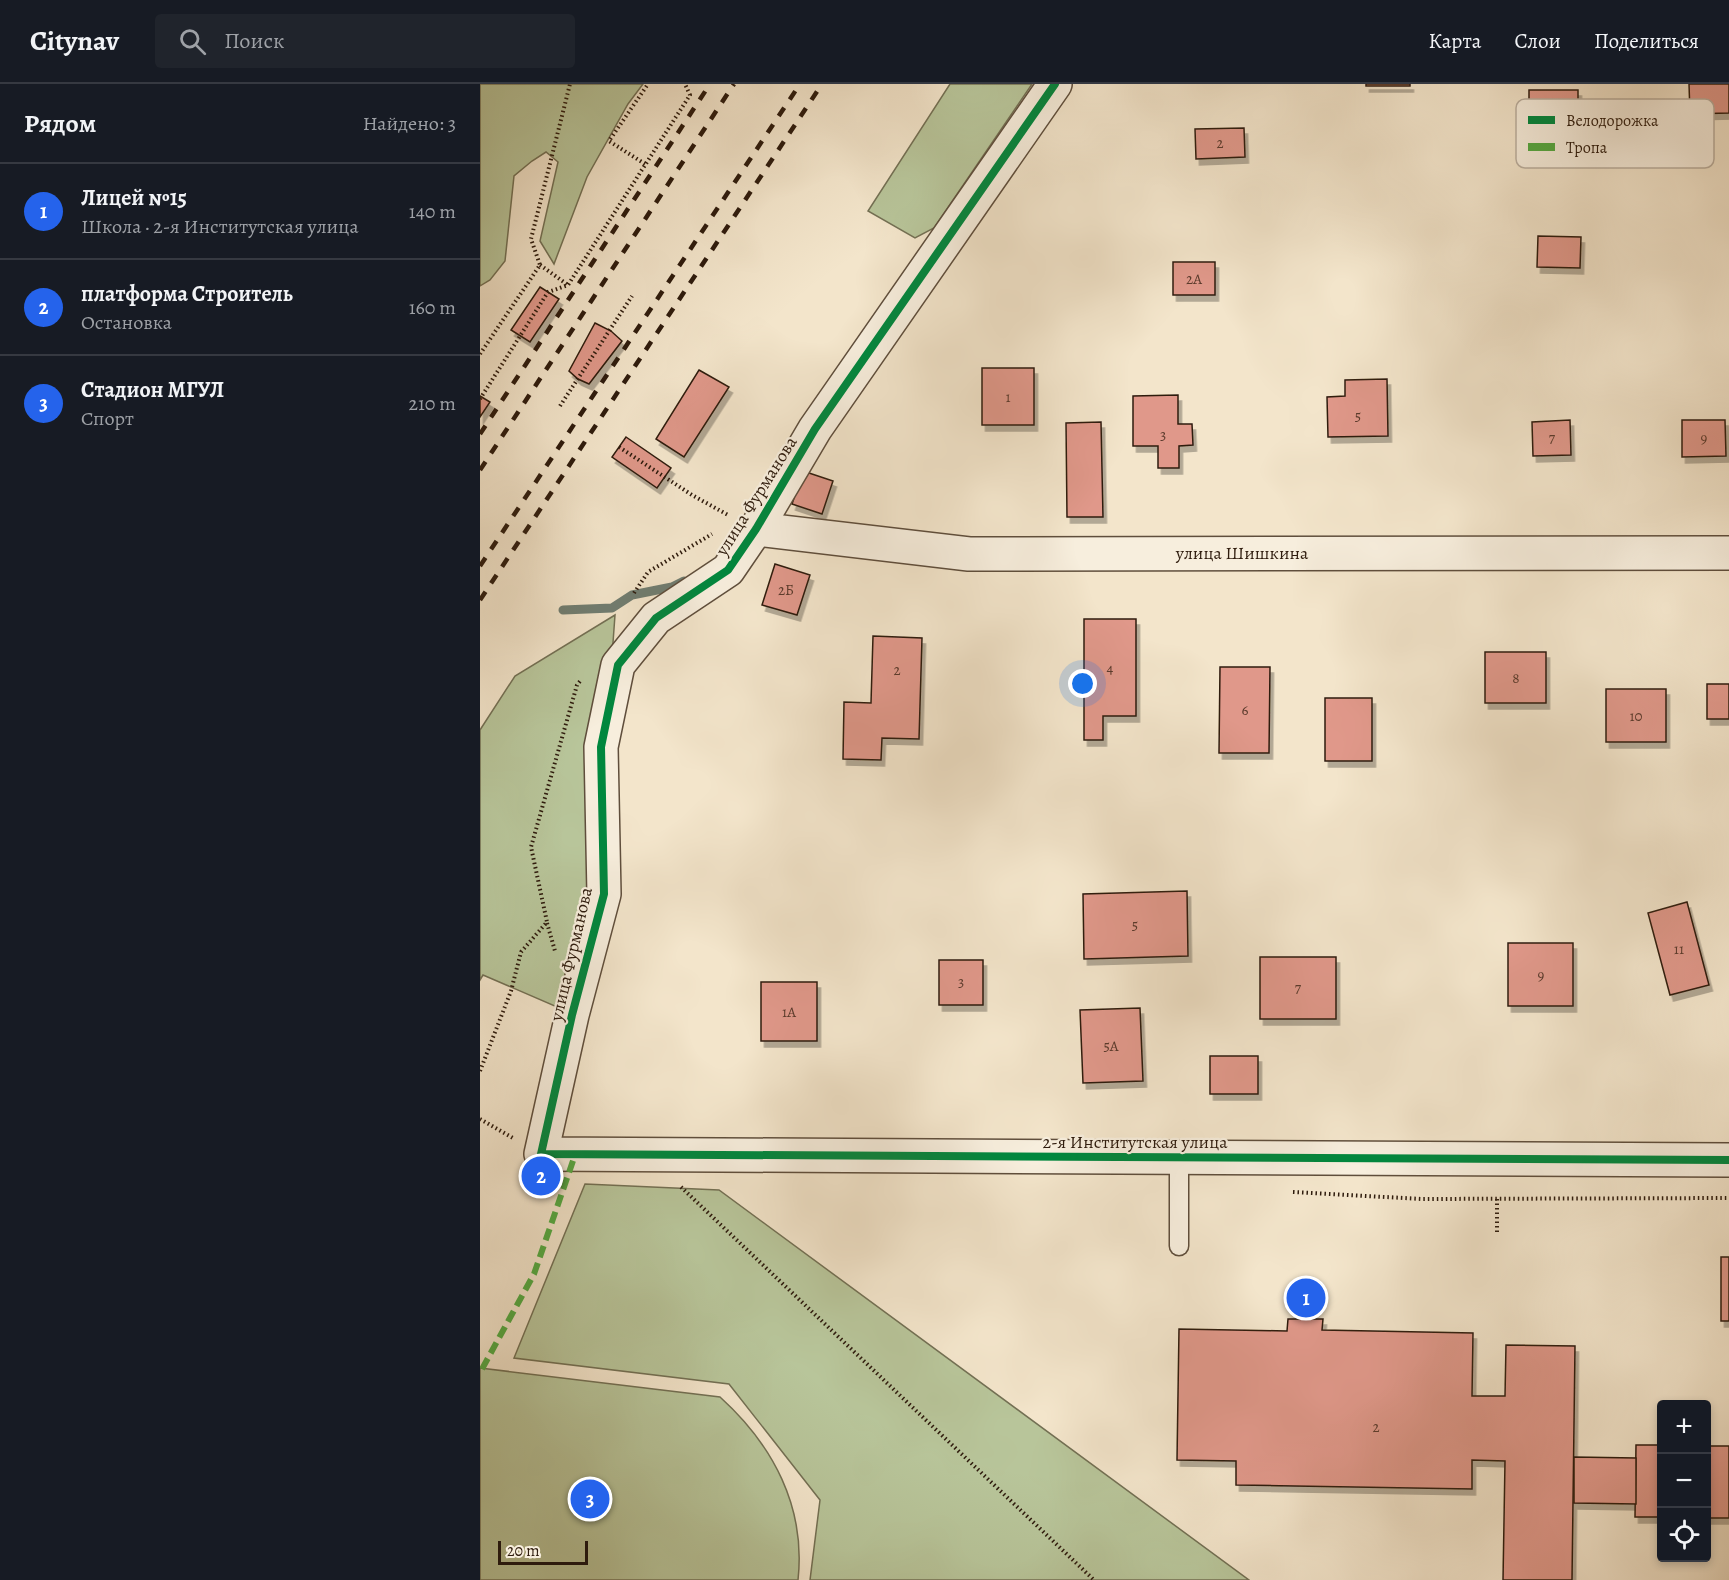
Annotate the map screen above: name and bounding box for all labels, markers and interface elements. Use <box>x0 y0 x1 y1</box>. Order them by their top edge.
search box <box>155 14 575 68</box>
text: Citynav <box>30 22 119 60</box>
icon: search <box>176 25 209 58</box>
text: Поиск <box>224 26 284 56</box>
text: Карта <box>1428 27 1481 55</box>
text: Слои <box>1514 27 1561 55</box>
text: Поделиться <box>1594 27 1699 55</box>
legend <box>1516 99 1714 168</box>
text: Рядом <box>24 106 96 141</box>
text: Найдено: 3 <box>363 110 456 137</box>
text: Велодорожка <box>1566 110 1659 132</box>
house number: 2 <box>1216 133 1224 153</box>
text: Тропа <box>1566 137 1608 159</box>
text: Лицей №15 <box>81 183 187 213</box>
text: 1 <box>40 198 47 225</box>
text: 140 m <box>409 198 456 225</box>
text: Школа · 2-я Институтская улица <box>81 213 359 240</box>
house number: 2А <box>1186 269 1202 289</box>
text: платформа Строитель <box>81 279 293 309</box>
text: 2 <box>39 294 48 321</box>
text: 160 m <box>409 294 456 321</box>
text: Остановка <box>81 309 172 336</box>
text: Стадион МГУЛ <box>81 375 224 405</box>
house number: 1 <box>1005 387 1011 407</box>
text: 3 <box>39 390 48 417</box>
text: 210 m <box>408 390 456 417</box>
text: Спорт <box>81 405 134 432</box>
house number: 5 <box>1355 406 1361 426</box>
house number: 3 <box>1160 425 1166 445</box>
house number: 7 <box>1549 428 1556 448</box>
house number: 9 <box>1701 428 1708 448</box>
street label: улица Фурманова <box>709 431 803 561</box>
street label: улица Шишкина <box>1175 541 1309 565</box>
house number: 2Б <box>778 580 794 600</box>
house number: 4 <box>1107 658 1114 678</box>
house number: 2 <box>893 660 901 680</box>
house number: 8 <box>1512 668 1520 688</box>
your location <box>1068 669 1097 698</box>
house number: 6 <box>1242 700 1249 720</box>
house number: 10 <box>1629 706 1643 726</box>
street label: улица Фурманова <box>544 884 598 1024</box>
house number: 5 <box>1132 915 1138 935</box>
house number: 11 <box>1674 939 1684 959</box>
house number: 9 <box>1538 965 1545 985</box>
house number: 3 <box>958 972 964 992</box>
house number: 7 <box>1295 978 1302 998</box>
house number: 1А <box>782 1002 796 1022</box>
house number: 5А <box>1103 1036 1119 1056</box>
street label: 2-я Институтская улица <box>1043 1130 1228 1154</box>
pin: 2 <box>522 1154 560 1198</box>
pin: 1 <box>1286 1276 1326 1320</box>
map controls <box>1657 1400 1711 1562</box>
button: + <box>1657 1400 1711 1454</box>
house number: 2 <box>1372 1417 1380 1437</box>
button: − <box>1657 1454 1711 1508</box>
pin: 3 <box>570 1476 610 1522</box>
button: locate <box>1657 1508 1711 1562</box>
scale bar <box>498 1538 588 1566</box>
text: 20 m <box>507 1540 540 1562</box>

